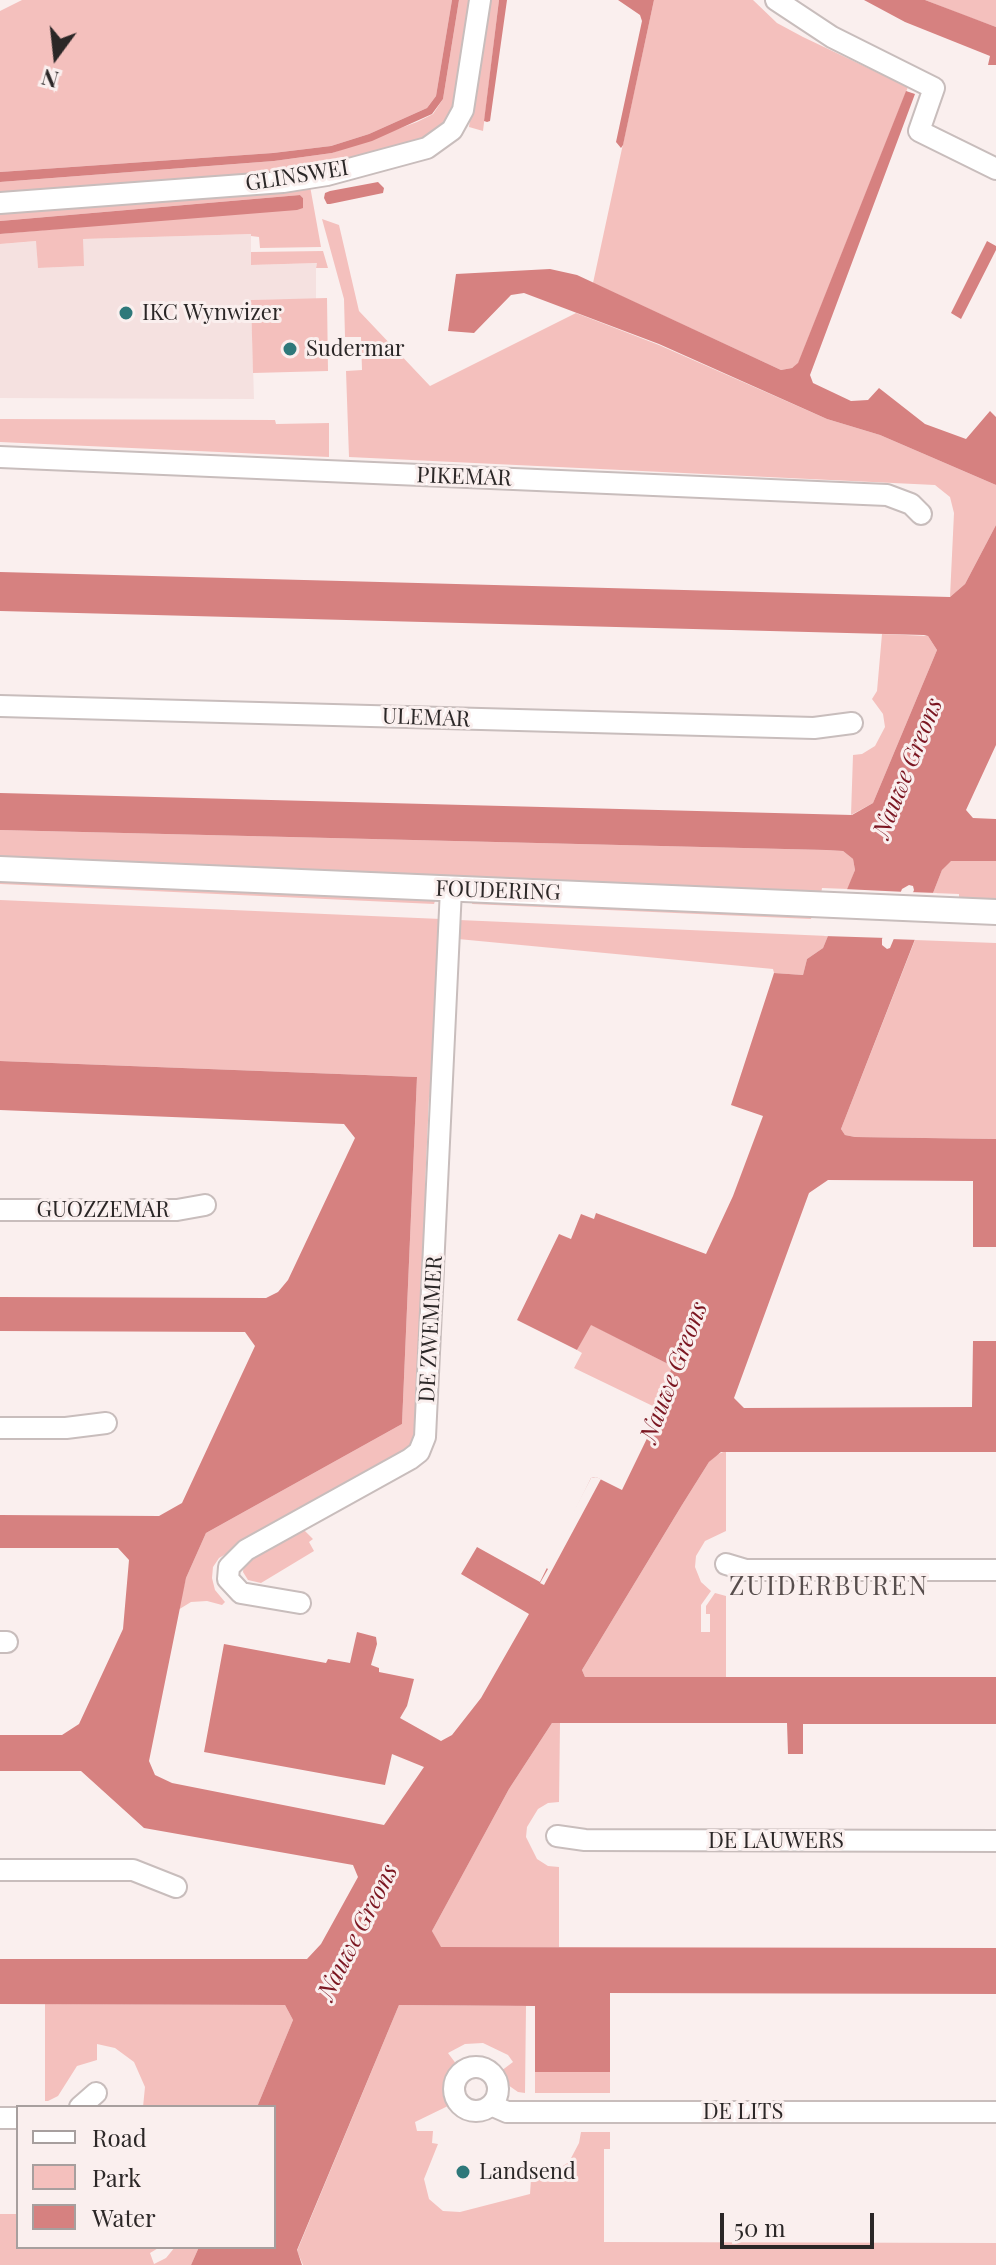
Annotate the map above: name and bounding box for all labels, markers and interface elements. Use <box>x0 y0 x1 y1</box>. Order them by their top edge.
north arrow <box>16 16 96 96</box>
text: N <box>38 63 61 96</box>
street label: GLINSWEI <box>244 155 350 197</box>
place label: IKC Wynwizer <box>142 300 282 326</box>
marker: IKC Wynwizer <box>117 304 135 322</box>
place label: Sudermar <box>306 336 405 362</box>
marker: Sudermar <box>281 340 299 358</box>
street label: PIKEMAR <box>416 462 512 492</box>
water label: Nauwe Greons <box>867 694 949 842</box>
street label: ULEMAR <box>381 703 471 733</box>
street label: FOUDERING <box>435 876 561 906</box>
street label: GUOZZEMAR <box>36 1197 170 1223</box>
street label: DE ZWEMMER <box>414 1255 448 1403</box>
water label: Nauwe Greons <box>634 1298 714 1446</box>
district label: ZUIDERBUREN <box>729 1571 929 1603</box>
street label: DE LAUWERS <box>708 1828 844 1854</box>
water label: Nauwe Greons <box>312 1860 404 2004</box>
street label: DE LITS <box>703 2099 783 2125</box>
legend <box>16 2105 276 2249</box>
text: Road <box>92 2121 147 2153</box>
place label: Landsend <box>479 2159 576 2185</box>
text: Park <box>92 2161 141 2193</box>
marker: Landsend <box>454 2163 472 2181</box>
scale bar <box>724 2197 878 2247</box>
text: Water <box>92 2201 156 2233</box>
text: 50 m <box>734 2211 786 2243</box>

